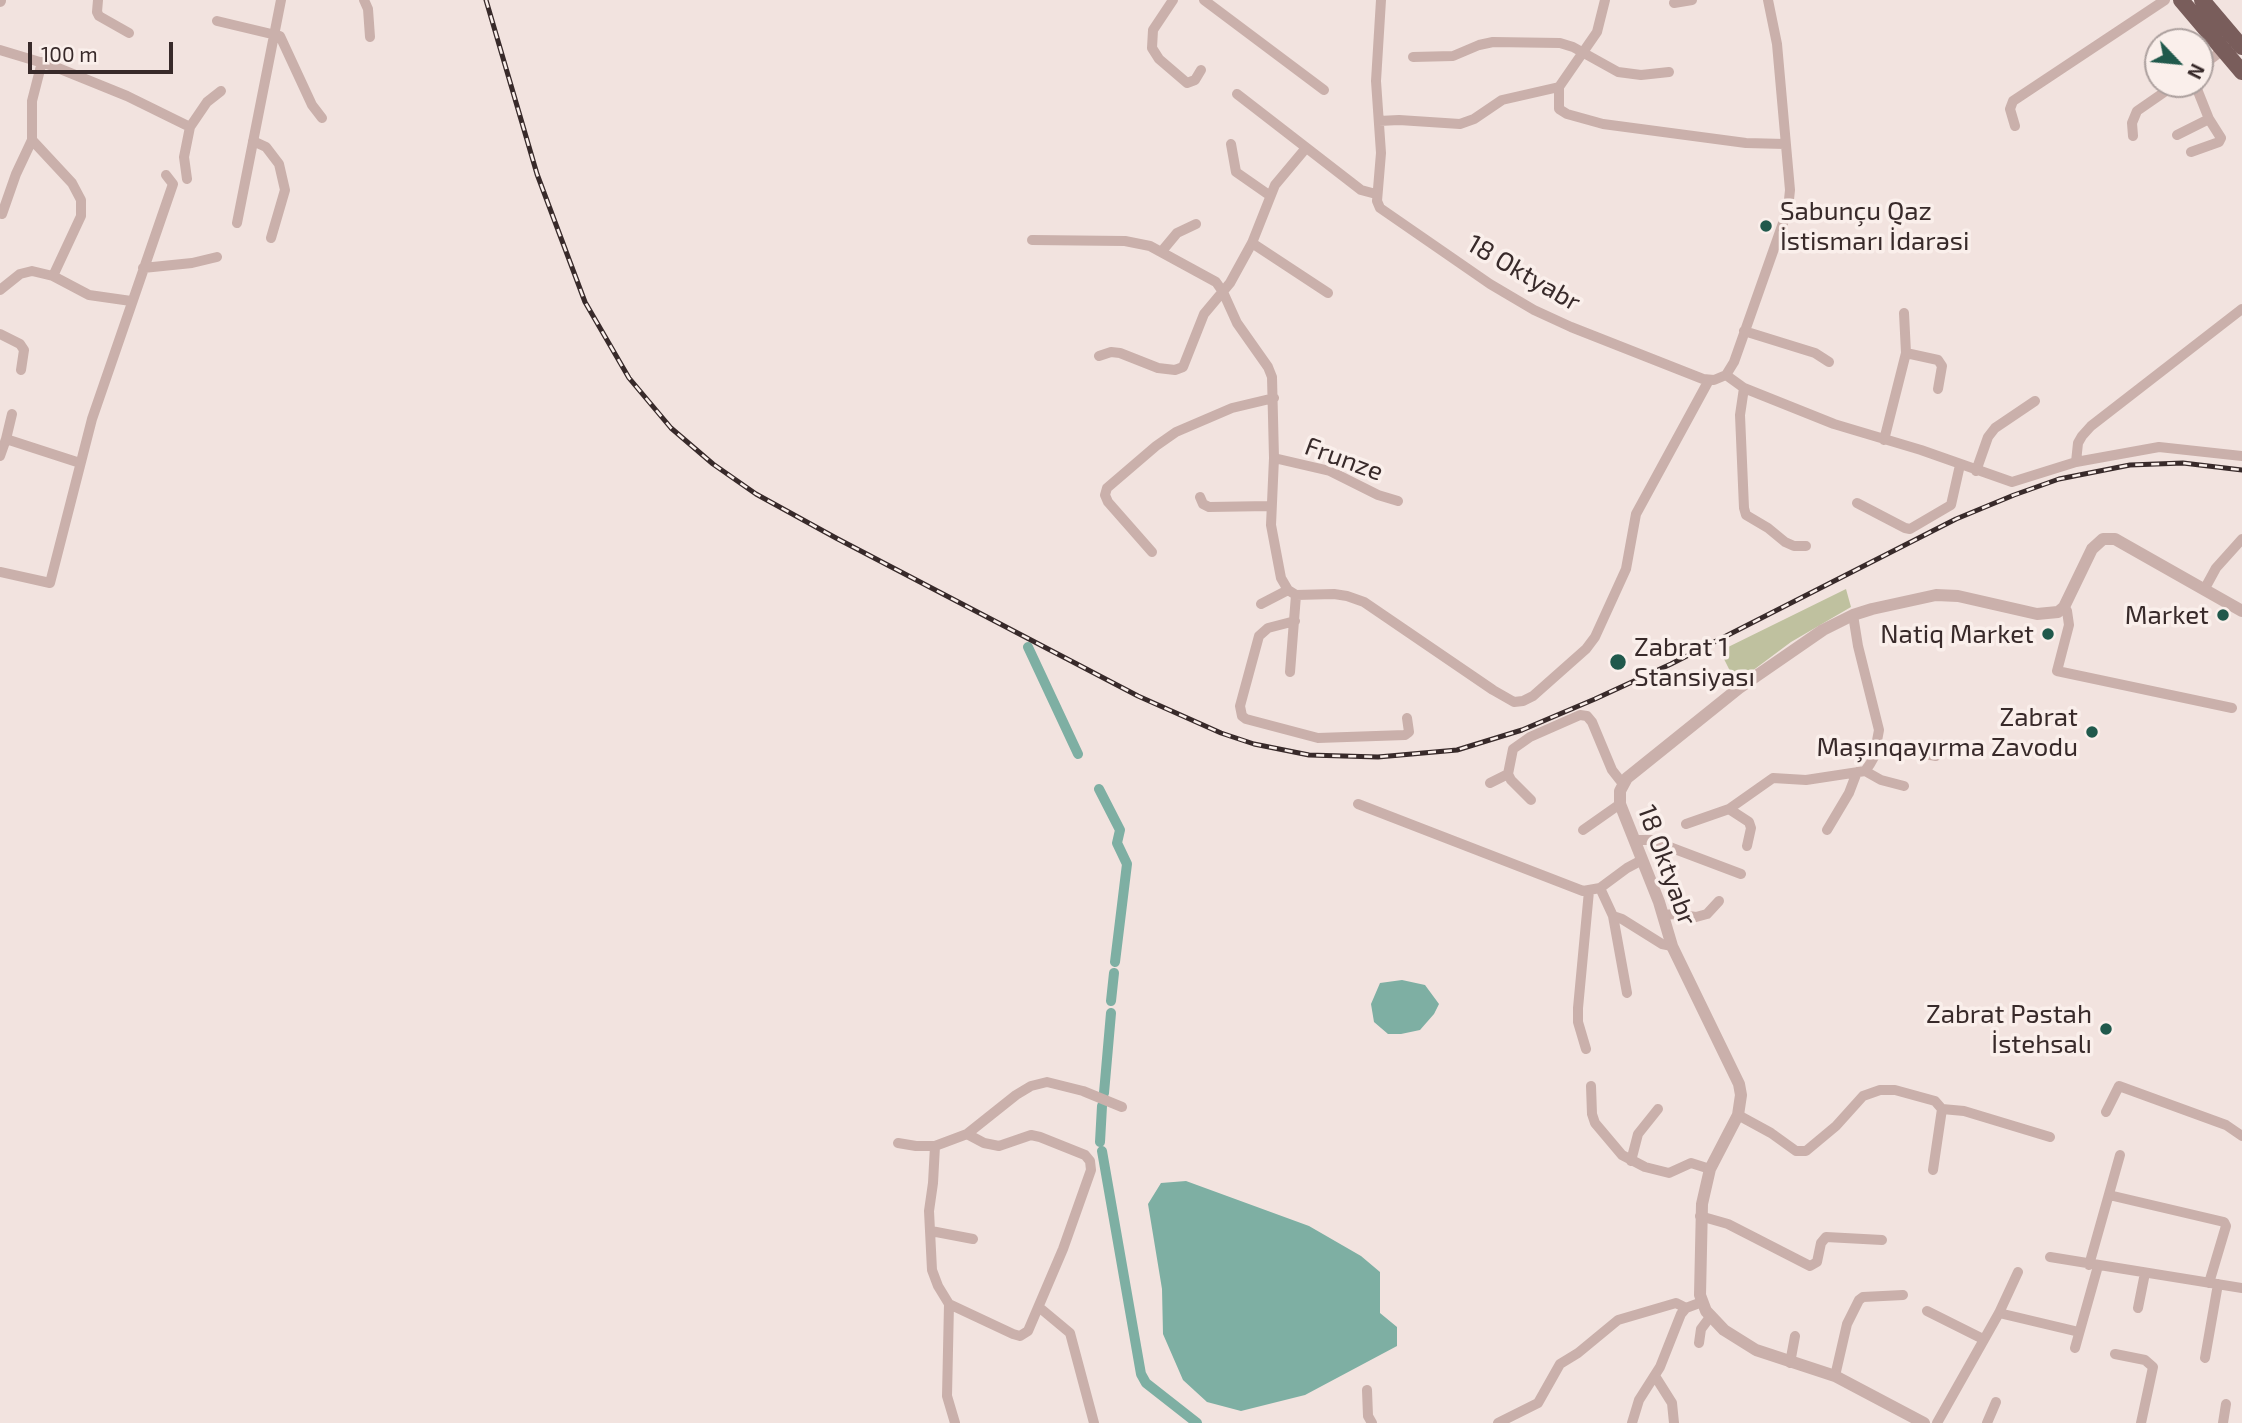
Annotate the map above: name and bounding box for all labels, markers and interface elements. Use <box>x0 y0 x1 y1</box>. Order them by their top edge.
scale bar <box>32 28 177 72</box>
north arrow <box>2144 28 2214 98</box>
text: 100 m <box>41 41 98 66</box>
text: N <box>2183 60 2210 83</box>
place label: Sabunçu Qaz İstismarı İdarəsi <box>1780 195 1969 256</box>
marker: Sabunçu Qaz İstismarı İdarəsi <box>1758 218 1774 234</box>
street label: 18 Oktyabr <box>1462 228 1586 318</box>
street label: Frunze <box>1301 430 1387 488</box>
place label: Market <box>2125 599 2209 631</box>
marker: Market <box>2215 607 2231 623</box>
place label: Natiq Market <box>1880 618 2034 650</box>
marker: Natiq Market <box>2040 626 2056 642</box>
place label: Zabrat 1 Stansiyası <box>1634 631 1755 692</box>
marker: Zabrat 1 Stansiyası <box>1608 652 1628 672</box>
place label: Zabrat Maşınqayırma Zavodu <box>1816 701 2078 762</box>
marker: Zabrat Maşınqayırma Zavodu <box>2084 724 2100 740</box>
street label: 18 Oktyabr <box>1631 801 1703 929</box>
place label: Zabrat Pəstah İstehsalı <box>1926 998 2092 1060</box>
marker: Zabrat Pəstah İstehsalı <box>2098 1021 2114 1037</box>

